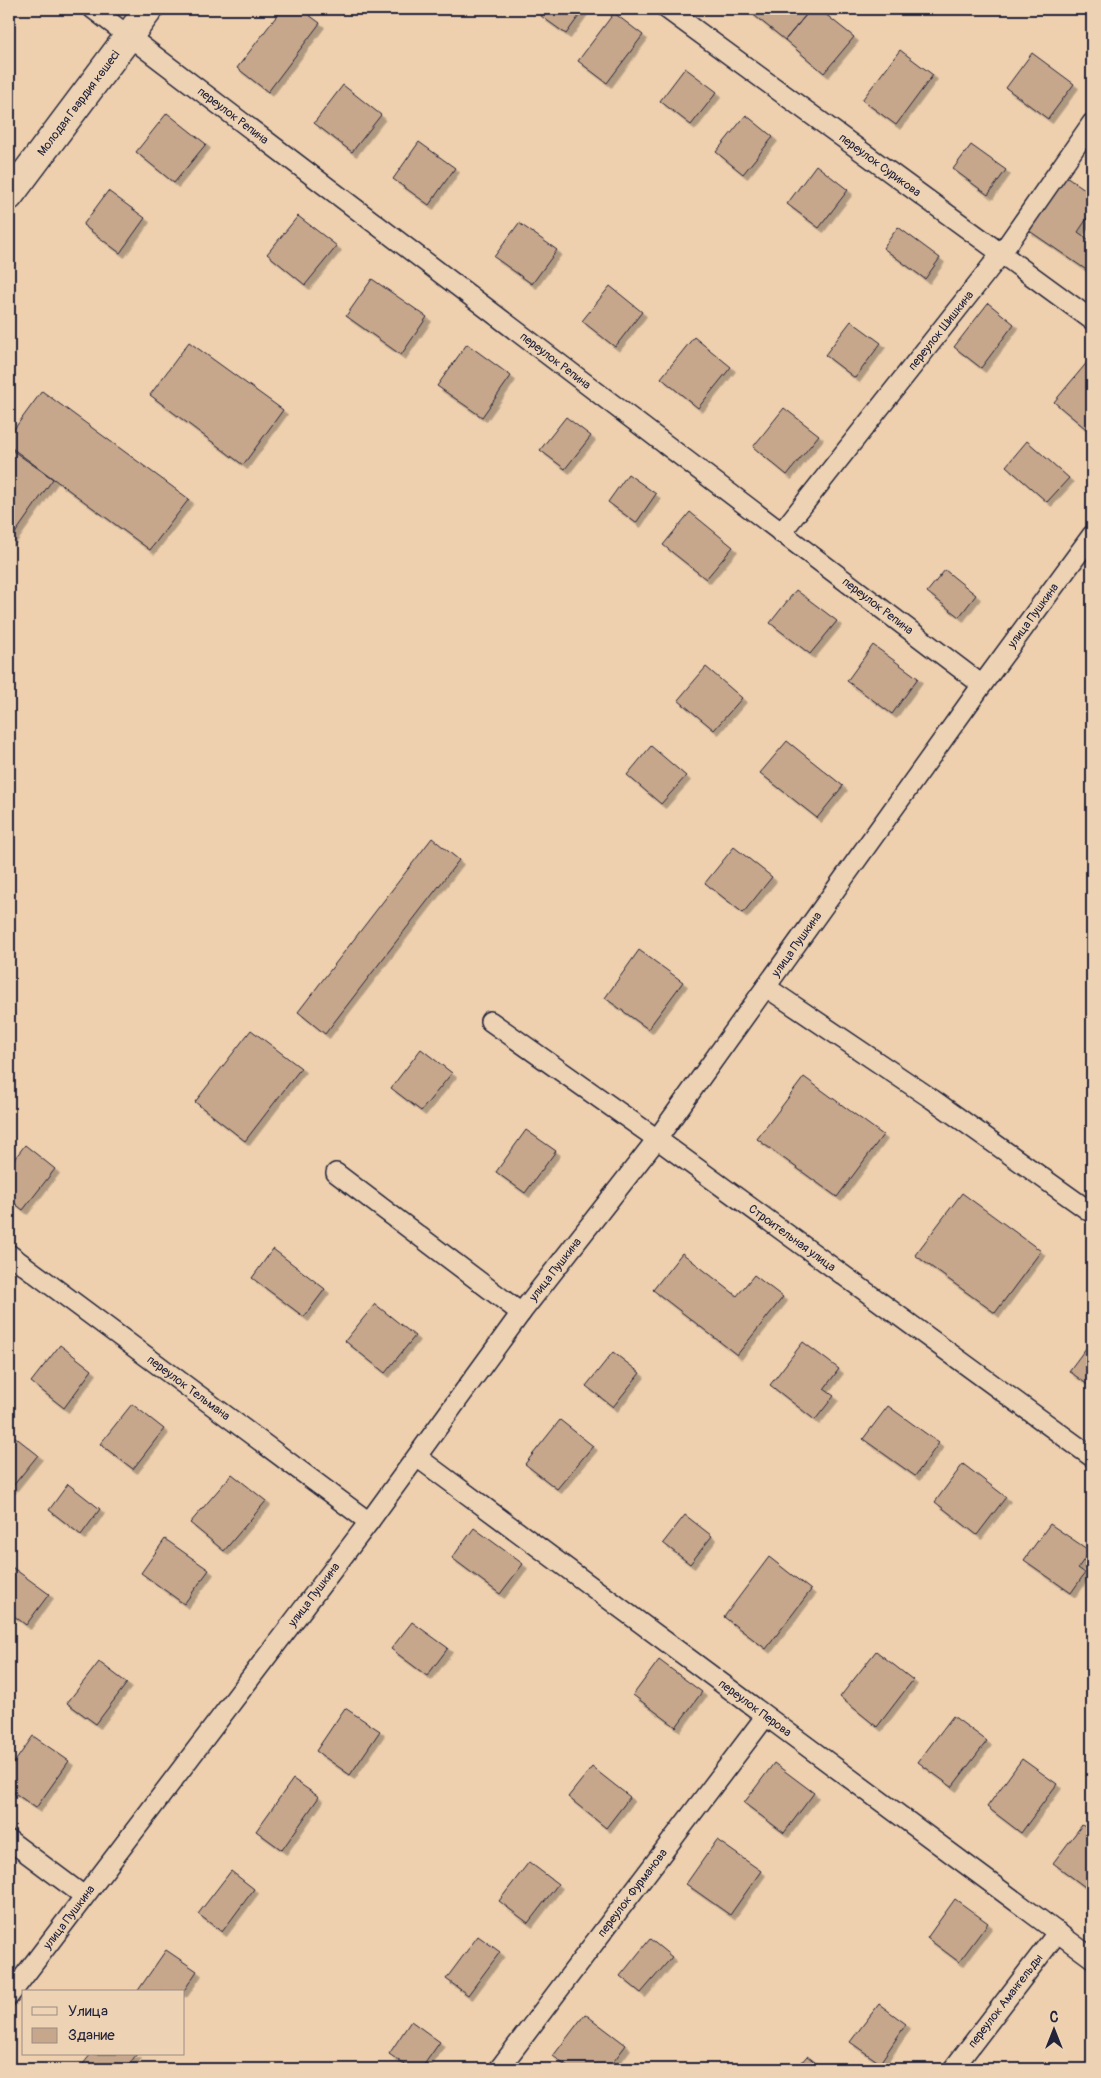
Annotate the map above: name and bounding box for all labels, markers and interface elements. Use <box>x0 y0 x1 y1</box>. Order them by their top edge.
street label: Молодая Гвардия көшесі <box>34 47 123 159</box>
street label: переулок Репина <box>195 84 272 148</box>
street label: переулок Сурикова <box>836 130 924 200</box>
street label: переулок Шишкина <box>905 287 977 373</box>
street label: переулок Репина <box>517 329 594 393</box>
street label: переулок Репина <box>839 574 917 638</box>
street label: улица Пушкина <box>1004 580 1062 652</box>
street label: улица Пушкина <box>767 908 825 981</box>
street label: Строительная улица <box>746 1201 839 1275</box>
street label: улица Пушкина <box>525 1234 585 1305</box>
street label: переулок Тельмана <box>144 1352 234 1424</box>
street label: улица Пушкина <box>284 1559 343 1630</box>
street label: переулок Перова <box>716 1676 795 1740</box>
street label: переулок Фурманова <box>594 1845 671 1940</box>
street label: улица Пушкина <box>39 1882 98 1953</box>
street label: переулок Амангельды <box>965 1951 1046 2051</box>
legend <box>22 1990 185 2056</box>
text: Улица <box>68 2002 108 2021</box>
north arrow <box>1028 2006 1078 2056</box>
text: С <box>1050 2009 1059 2026</box>
text: Здание <box>68 2026 115 2045</box>

